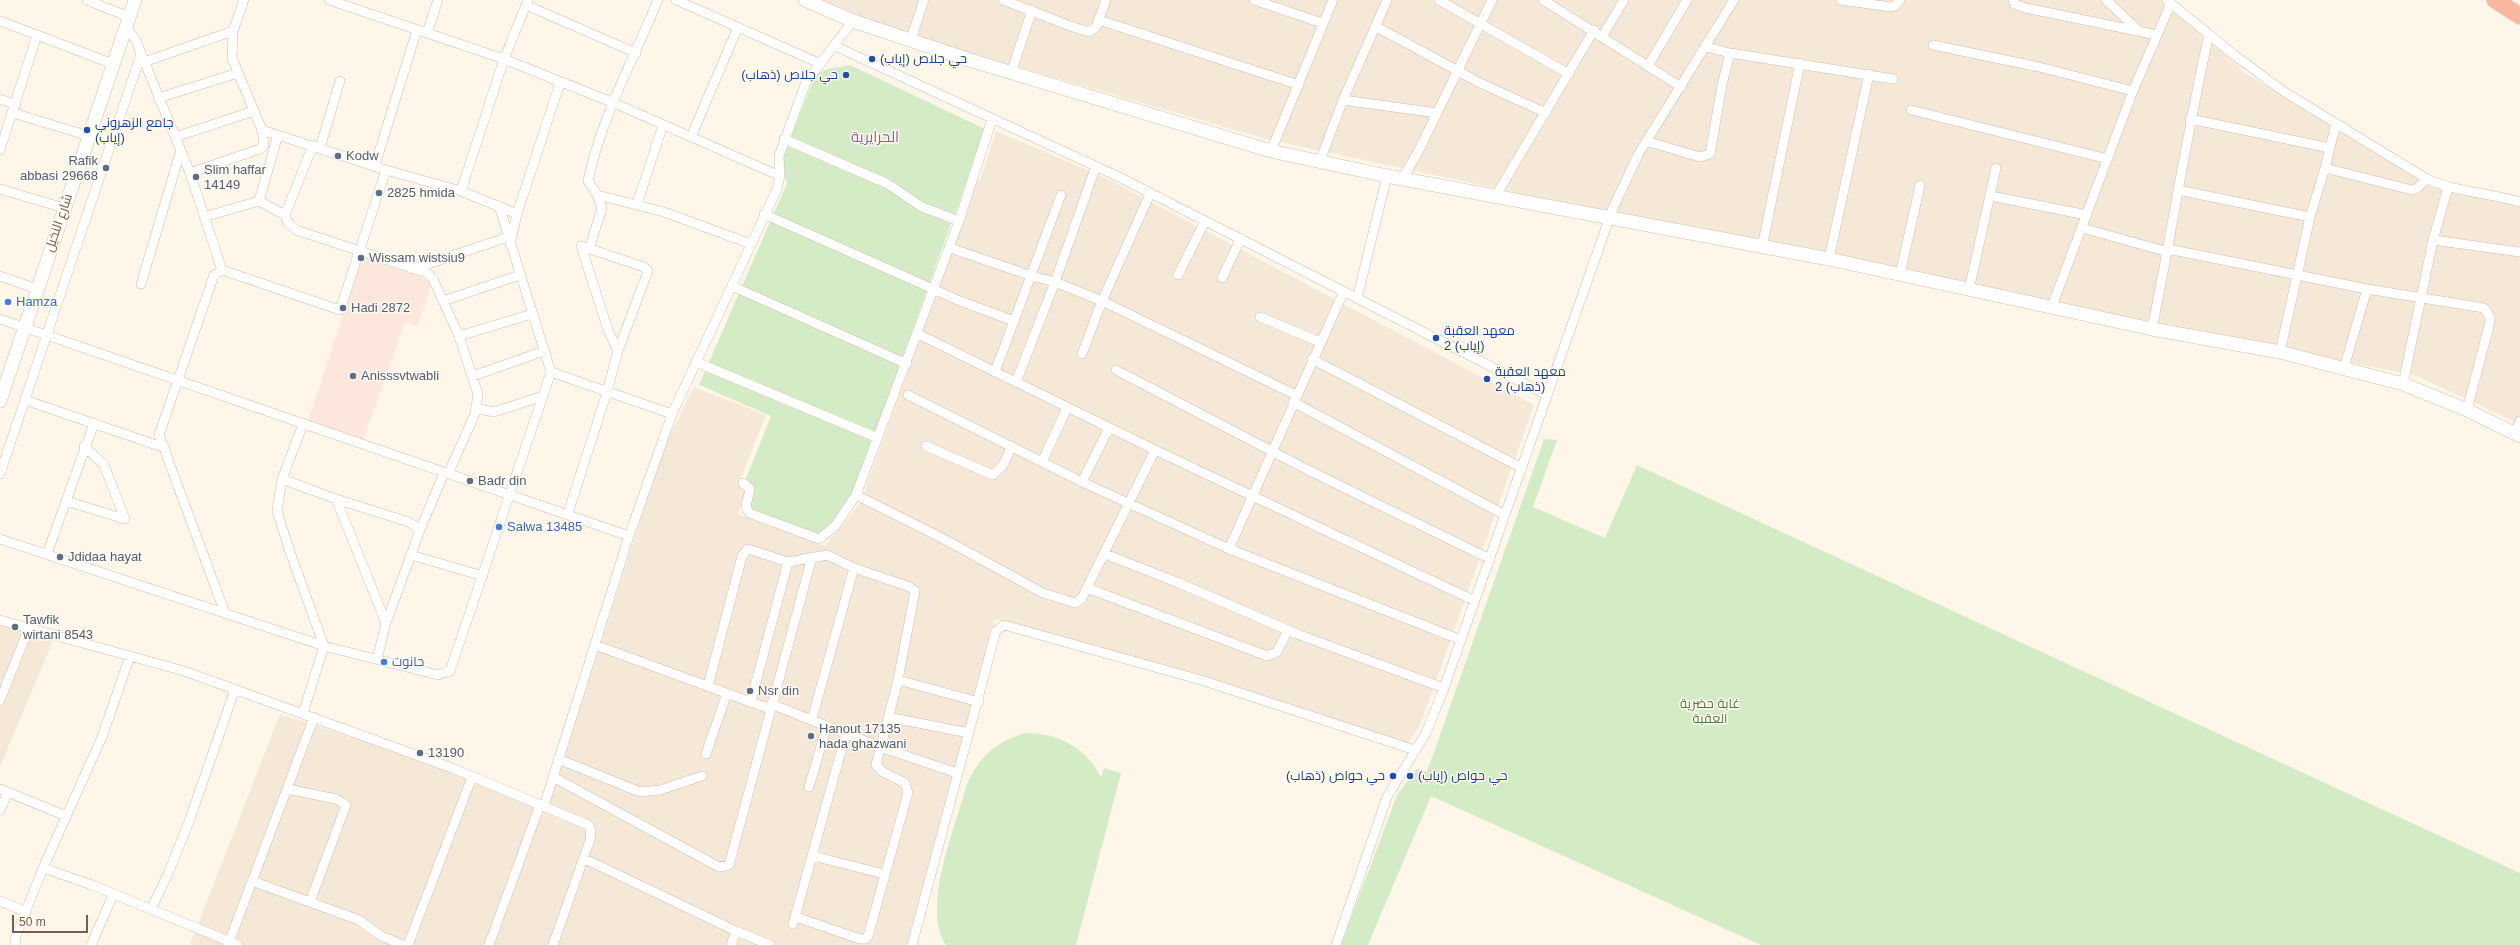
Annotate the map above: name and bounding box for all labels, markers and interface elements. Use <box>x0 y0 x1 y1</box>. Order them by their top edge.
place label: حي جلاص (إياب) <box>880 51 967 67</box>
marker: حي جلاص (إياب) <box>867 54 877 64</box>
place label: حي جلاص (ذهاب) <box>741 67 838 83</box>
marker: حي جلاص (ذهاب) <box>841 70 851 80</box>
place label: جامع الزهروني (إياب) <box>95 115 173 146</box>
marker: جامع الزهروني (إياب) <box>82 125 92 135</box>
district label: الحرايرية <box>851 129 899 147</box>
place label: Kodw <box>346 148 379 164</box>
marker: Kodw <box>333 151 343 161</box>
place label: Rafik abbasi 29668 <box>20 153 98 184</box>
place label: Slim haffar 14149 <box>204 162 266 193</box>
marker: Rafik abbasi 29668 <box>101 163 111 173</box>
marker: Slim haffar 14149 <box>191 172 201 182</box>
place label: 2825 hmida <box>387 185 455 201</box>
marker: 2825 hmida <box>374 188 384 198</box>
street label: شارع النخيل <box>42 192 76 254</box>
place label: Wissam wistsiu9 <box>369 250 465 266</box>
marker: Wissam wistsiu9 <box>356 253 366 263</box>
place label: Hamza <box>16 294 57 310</box>
marker: Hamza <box>3 297 13 307</box>
place label: Hadi 2872 <box>351 300 410 316</box>
marker: Hadi 2872 <box>338 303 348 313</box>
place label: معهد العقبة 2 (إياب) <box>1444 323 1515 354</box>
marker: معهد العقبة 2 (إياب) <box>1431 333 1441 343</box>
place label: معهد العقبة 2 (ذهاب) <box>1495 364 1566 395</box>
place label: Anisssvtwabli <box>361 368 439 384</box>
marker: Anisssvtwabli <box>348 371 358 381</box>
marker: معهد العقبة 2 (ذهاب) <box>1482 374 1492 384</box>
place label: Badr din <box>478 473 526 489</box>
marker: Badr din <box>465 476 475 486</box>
place label: Salwa 13485 <box>507 519 582 535</box>
marker: Salwa 13485 <box>494 522 504 532</box>
place label: Jdidaa hayat <box>68 549 142 565</box>
marker: Jdidaa hayat <box>55 552 65 562</box>
place label: Tawfik wirtani 8543 <box>23 612 93 643</box>
marker: Tawfik wirtani 8543 <box>10 622 20 632</box>
place label: حانوت <box>392 654 424 670</box>
marker: حانوت <box>379 657 389 667</box>
place label: Nsr din <box>758 683 799 699</box>
marker: Nsr din <box>745 686 755 696</box>
park label: غابة حضرية العقبة <box>1680 696 1740 727</box>
place label: Hanout 17135 hada ghazwani <box>819 721 906 752</box>
marker: Hanout 17135 hada ghazwani <box>806 731 816 741</box>
place label: 13190 <box>428 745 464 761</box>
marker: 13190 <box>415 748 425 758</box>
place label: حي حواص (ذهاب) <box>1286 768 1385 784</box>
place label: حي حواص (إياب) <box>1418 768 1507 784</box>
marker: حي حواص (ذهاب) <box>1388 771 1398 781</box>
marker: حي حواص (إياب) <box>1405 771 1415 781</box>
scale bar <box>14 907 90 933</box>
text: 50 m <box>19 915 46 929</box>

